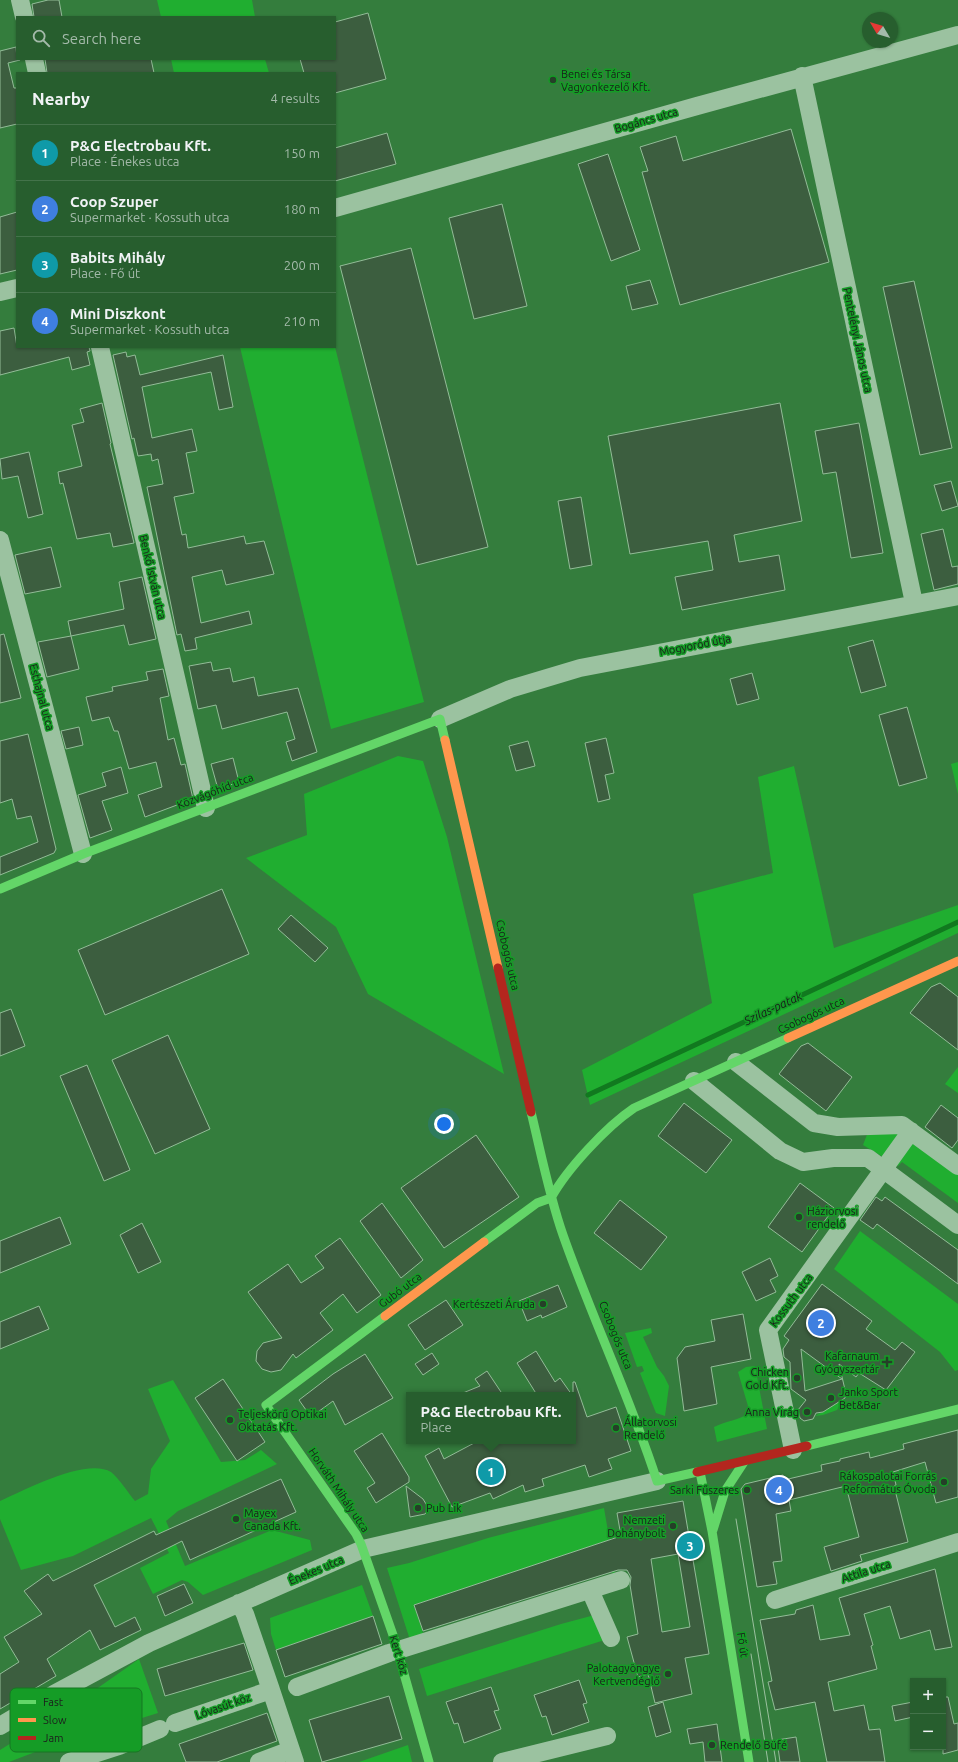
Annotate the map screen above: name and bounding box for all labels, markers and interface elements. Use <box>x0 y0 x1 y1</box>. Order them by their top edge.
north arrow <box>862 12 898 48</box>
search box <box>16 16 336 60</box>
icon: search <box>30 27 52 49</box>
text: Search here <box>62 30 141 47</box>
place label: Benei és Társa Vagyonkezelő Kft. <box>561 68 650 93</box>
marker: Benei és Társa Vagyonkezelő Kft. <box>548 75 558 85</box>
text: Nearby <box>32 89 90 108</box>
text: 4 results <box>270 91 320 105</box>
street label: Bogáncs utca <box>613 105 679 135</box>
text: P&G Electrobau Kft. <box>70 137 211 154</box>
text: 1 <box>41 146 49 160</box>
text: 150 m <box>284 146 320 160</box>
text: Place · Énekes utca <box>70 154 179 168</box>
text: Coop Szuper <box>70 193 158 210</box>
text: 2 <box>41 202 49 216</box>
text: 180 m <box>284 202 320 216</box>
text: Supermarket · Kossuth utca <box>70 210 229 224</box>
text: Babits Mihály <box>70 249 165 266</box>
text: 3 <box>41 258 49 272</box>
text: 200 m <box>284 258 320 272</box>
text: Place · Fő út <box>70 266 140 280</box>
street label: Pentelényi János utca <box>841 286 875 394</box>
text: Mini Diszkont <box>70 305 166 322</box>
text: 4 <box>41 314 49 328</box>
text: 210 m <box>284 314 320 328</box>
text: Supermarket · Kossuth utca <box>70 322 229 336</box>
street label: Benkő István utca <box>137 533 169 621</box>
street label: Mogyoród útja <box>658 632 732 658</box>
street label: Esthajnal utca <box>27 662 57 732</box>
street label: Közvágóhíd utca <box>175 771 255 811</box>
street label: Csobogós utca <box>494 918 522 992</box>
water label: Szilas-patak <box>741 988 805 1028</box>
street label: Csobogós utca <box>776 994 846 1036</box>
your location <box>434 1114 454 1134</box>
place label: Háziorvosi rendelő <box>807 1205 858 1230</box>
marker: Háziorvosi rendelő <box>794 1212 804 1222</box>
street label: Gubó utca <box>376 1270 424 1310</box>
street label: Kossuth utca <box>767 1271 815 1329</box>
place label: Kertészeti Áruda <box>453 1297 535 1310</box>
marker: Kertészeti Áruda <box>538 1299 548 1309</box>
street label: Csobogós utca <box>597 1299 635 1371</box>
pin: 2 <box>808 1308 834 1338</box>
place label: Kafarnaum Gyógyszertár <box>814 1350 880 1375</box>
marker: Kafarnaum Gyógyszertár <box>882 1357 892 1367</box>
place label: Chicken Gold Kft. <box>745 1366 789 1391</box>
marker: Chicken Gold Kft. <box>792 1373 802 1383</box>
place label: Janko Sport Bet&Bar <box>839 1386 898 1411</box>
popup <box>406 1392 576 1444</box>
marker: Janko Sport Bet&Bar <box>826 1393 836 1403</box>
text: P&G Electrobau Kft. <box>421 1403 561 1420</box>
place label: Anna Virág <box>745 1406 799 1418</box>
marker: Anna Virág <box>802 1407 812 1417</box>
place label: Teljeskörű Optikai Oktatás Kft. <box>238 1408 327 1433</box>
marker: Teljeskörű Optikai Oktatás Kft. <box>225 1415 235 1425</box>
place label: Állatorvosi Rendelő <box>624 1415 677 1441</box>
text: Place <box>421 1420 452 1434</box>
marker: Állatorvosi Rendelő <box>611 1423 621 1433</box>
street label: Horváth Mihály utca <box>306 1446 372 1534</box>
pin: 1 <box>478 1457 504 1487</box>
place label: Rákospalotai Forrás Református Óvoda <box>839 1470 936 1495</box>
pin: 4 <box>766 1475 792 1505</box>
marker: Rákospalotai Forrás Református Óvoda <box>939 1477 949 1487</box>
place label: Sarki Fűszeres <box>670 1484 739 1496</box>
marker: Sarki Fűszeres <box>742 1485 752 1495</box>
place label: Pub Lik <box>426 1502 462 1514</box>
marker: Pub Lik <box>413 1503 423 1513</box>
place label: Mayex Canada Kft. <box>244 1507 301 1532</box>
marker: Mayex Canada Kft. <box>231 1514 241 1524</box>
place label: Nemzeti Dohánybolt <box>607 1514 666 1539</box>
marker: Nemzeti Dohánybolt <box>668 1521 678 1531</box>
pin: 3 <box>677 1531 703 1561</box>
street label: Énekes utca <box>286 1552 345 1587</box>
street label: Attila utca <box>840 1557 892 1585</box>
street label: Fő út <box>735 1632 751 1659</box>
street label: Kert köz <box>387 1634 411 1676</box>
place label: Palotagyöngye Kertvendéglő <box>587 1662 660 1687</box>
marker: Palotagyöngye Kertvendéglő <box>663 1669 673 1679</box>
map controls <box>910 1678 946 1750</box>
button: + <box>910 1678 946 1714</box>
legend <box>10 1688 142 1752</box>
street label: Lóvasút köz <box>194 1691 252 1721</box>
text: Fast <box>43 1696 64 1708</box>
text: Slow <box>43 1714 67 1726</box>
button: − <box>910 1714 946 1750</box>
text: Jam <box>43 1732 64 1744</box>
place label: Rendelő Büfé <box>720 1739 787 1751</box>
marker: Rendelő Büfé <box>707 1740 717 1750</box>

